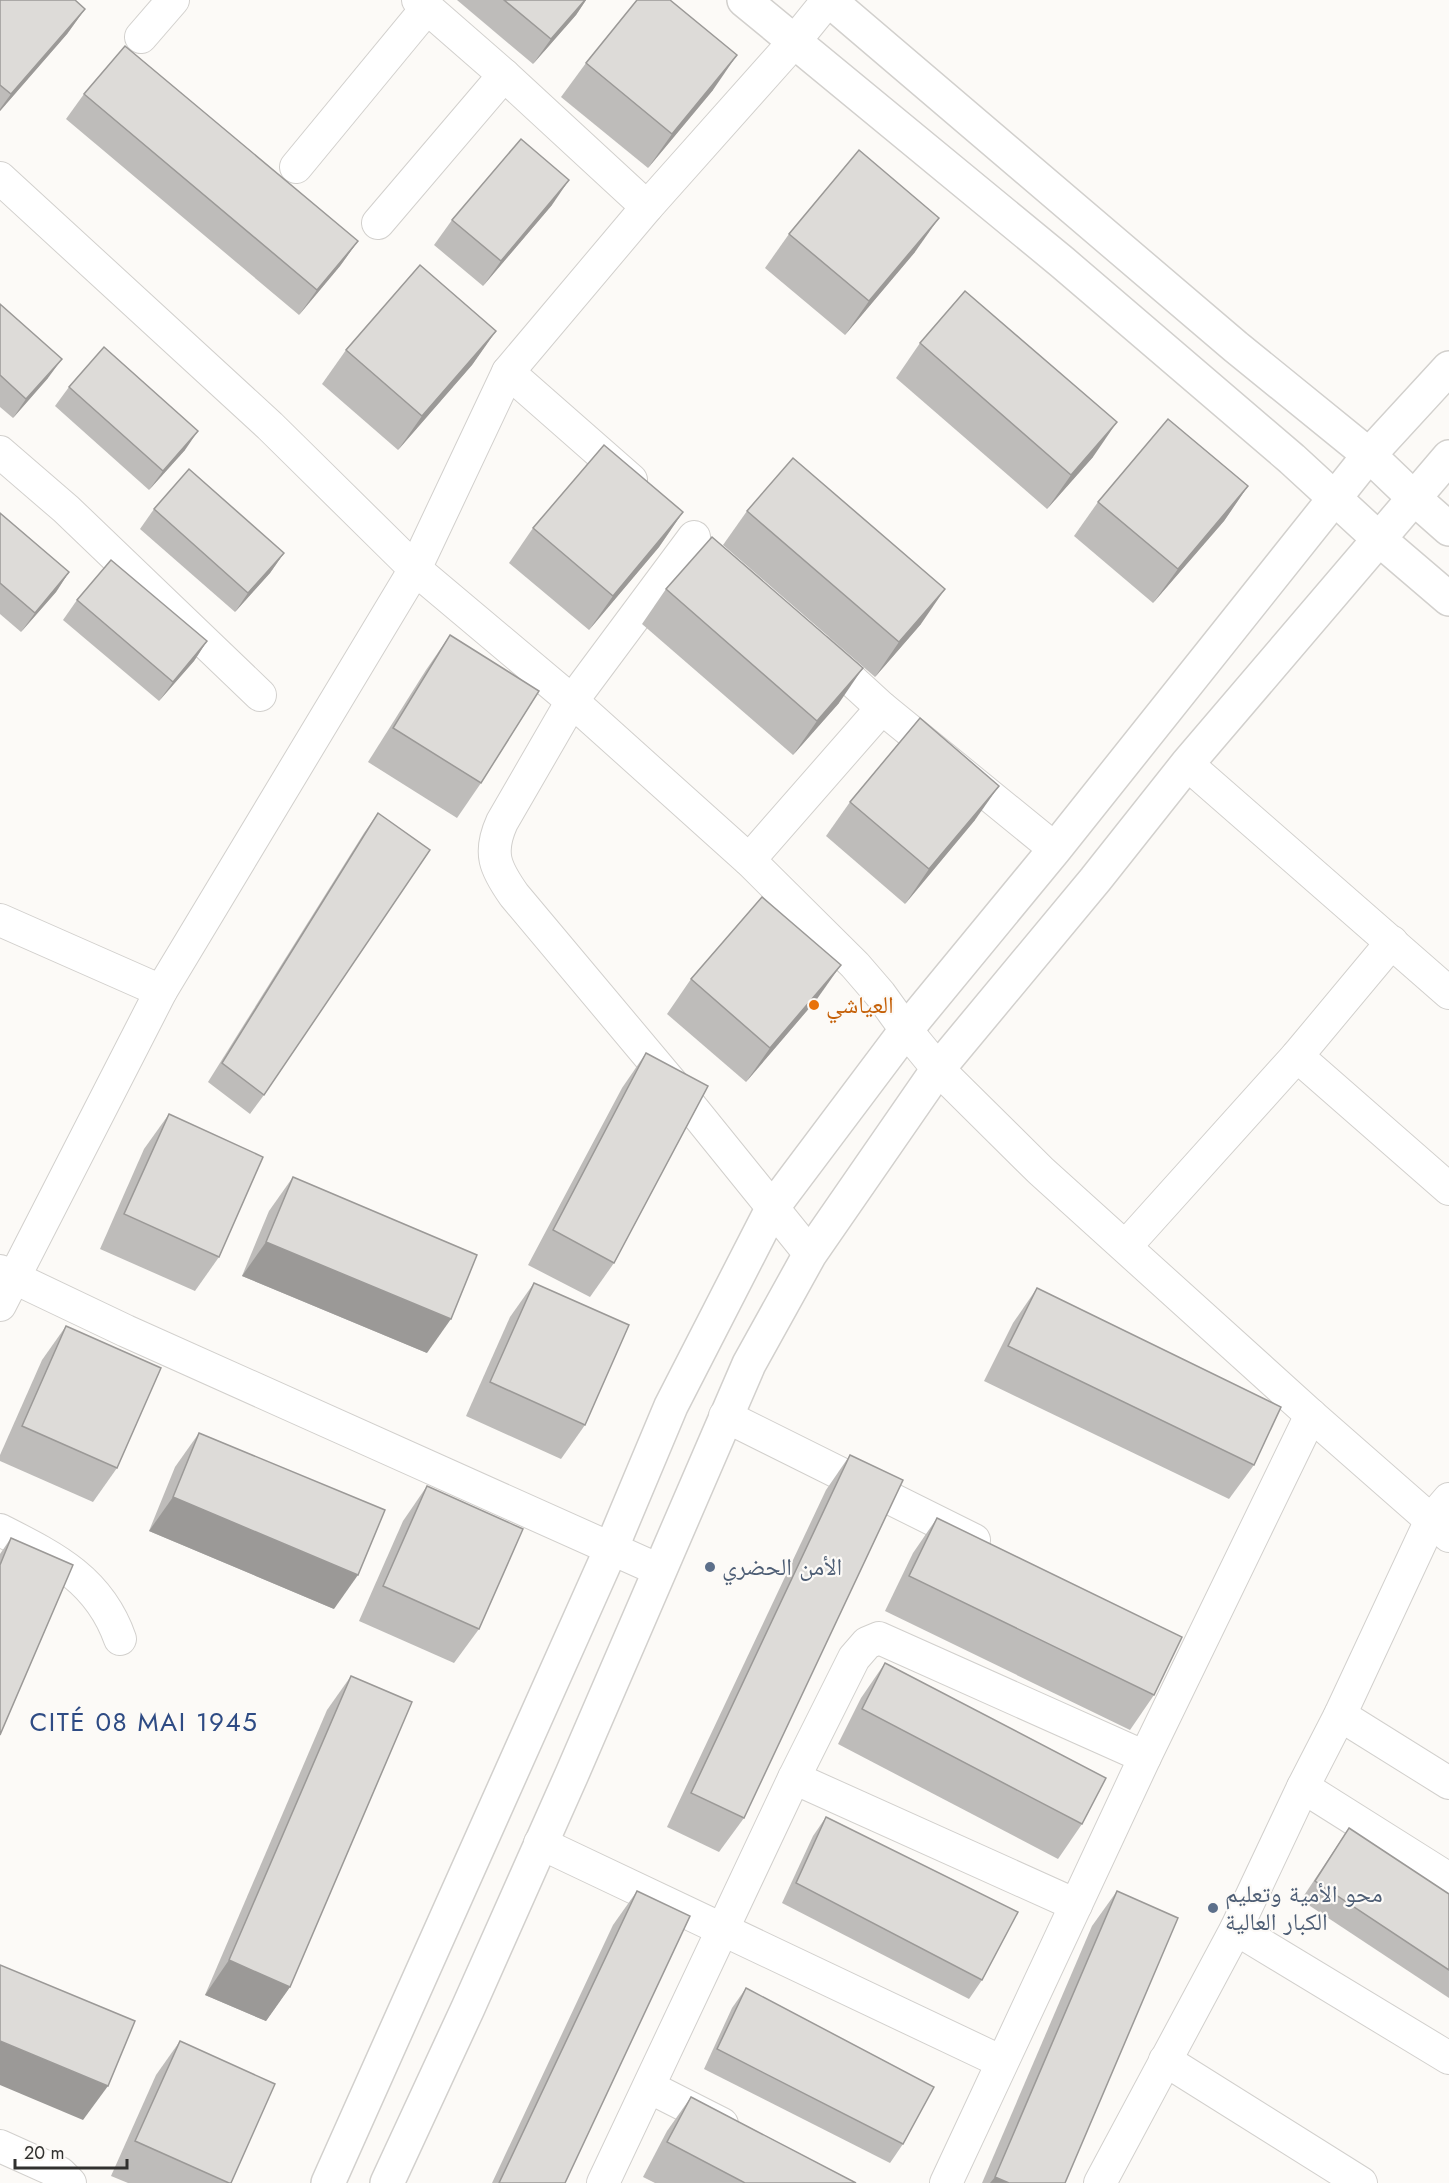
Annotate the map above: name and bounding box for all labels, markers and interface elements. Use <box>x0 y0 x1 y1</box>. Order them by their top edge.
place label: العياشي <box>826 987 894 1024</box>
marker: العياشي <box>807 998 821 1012</box>
place label: الأمن الحضري <box>722 1549 842 1586</box>
marker: الأمن الحضري <box>703 1560 717 1574</box>
district label: CITÉ 08 MAI 1945 <box>30 1703 258 1741</box>
place label: محو الأمية وتعليم الكبار العالية <box>1225 1876 1383 1939</box>
marker: محو الأمية وتعليم الكبار العالية <box>1206 1901 1220 1915</box>
scale bar <box>15 2132 128 2170</box>
text: 20 m <box>24 2140 64 2166</box>

